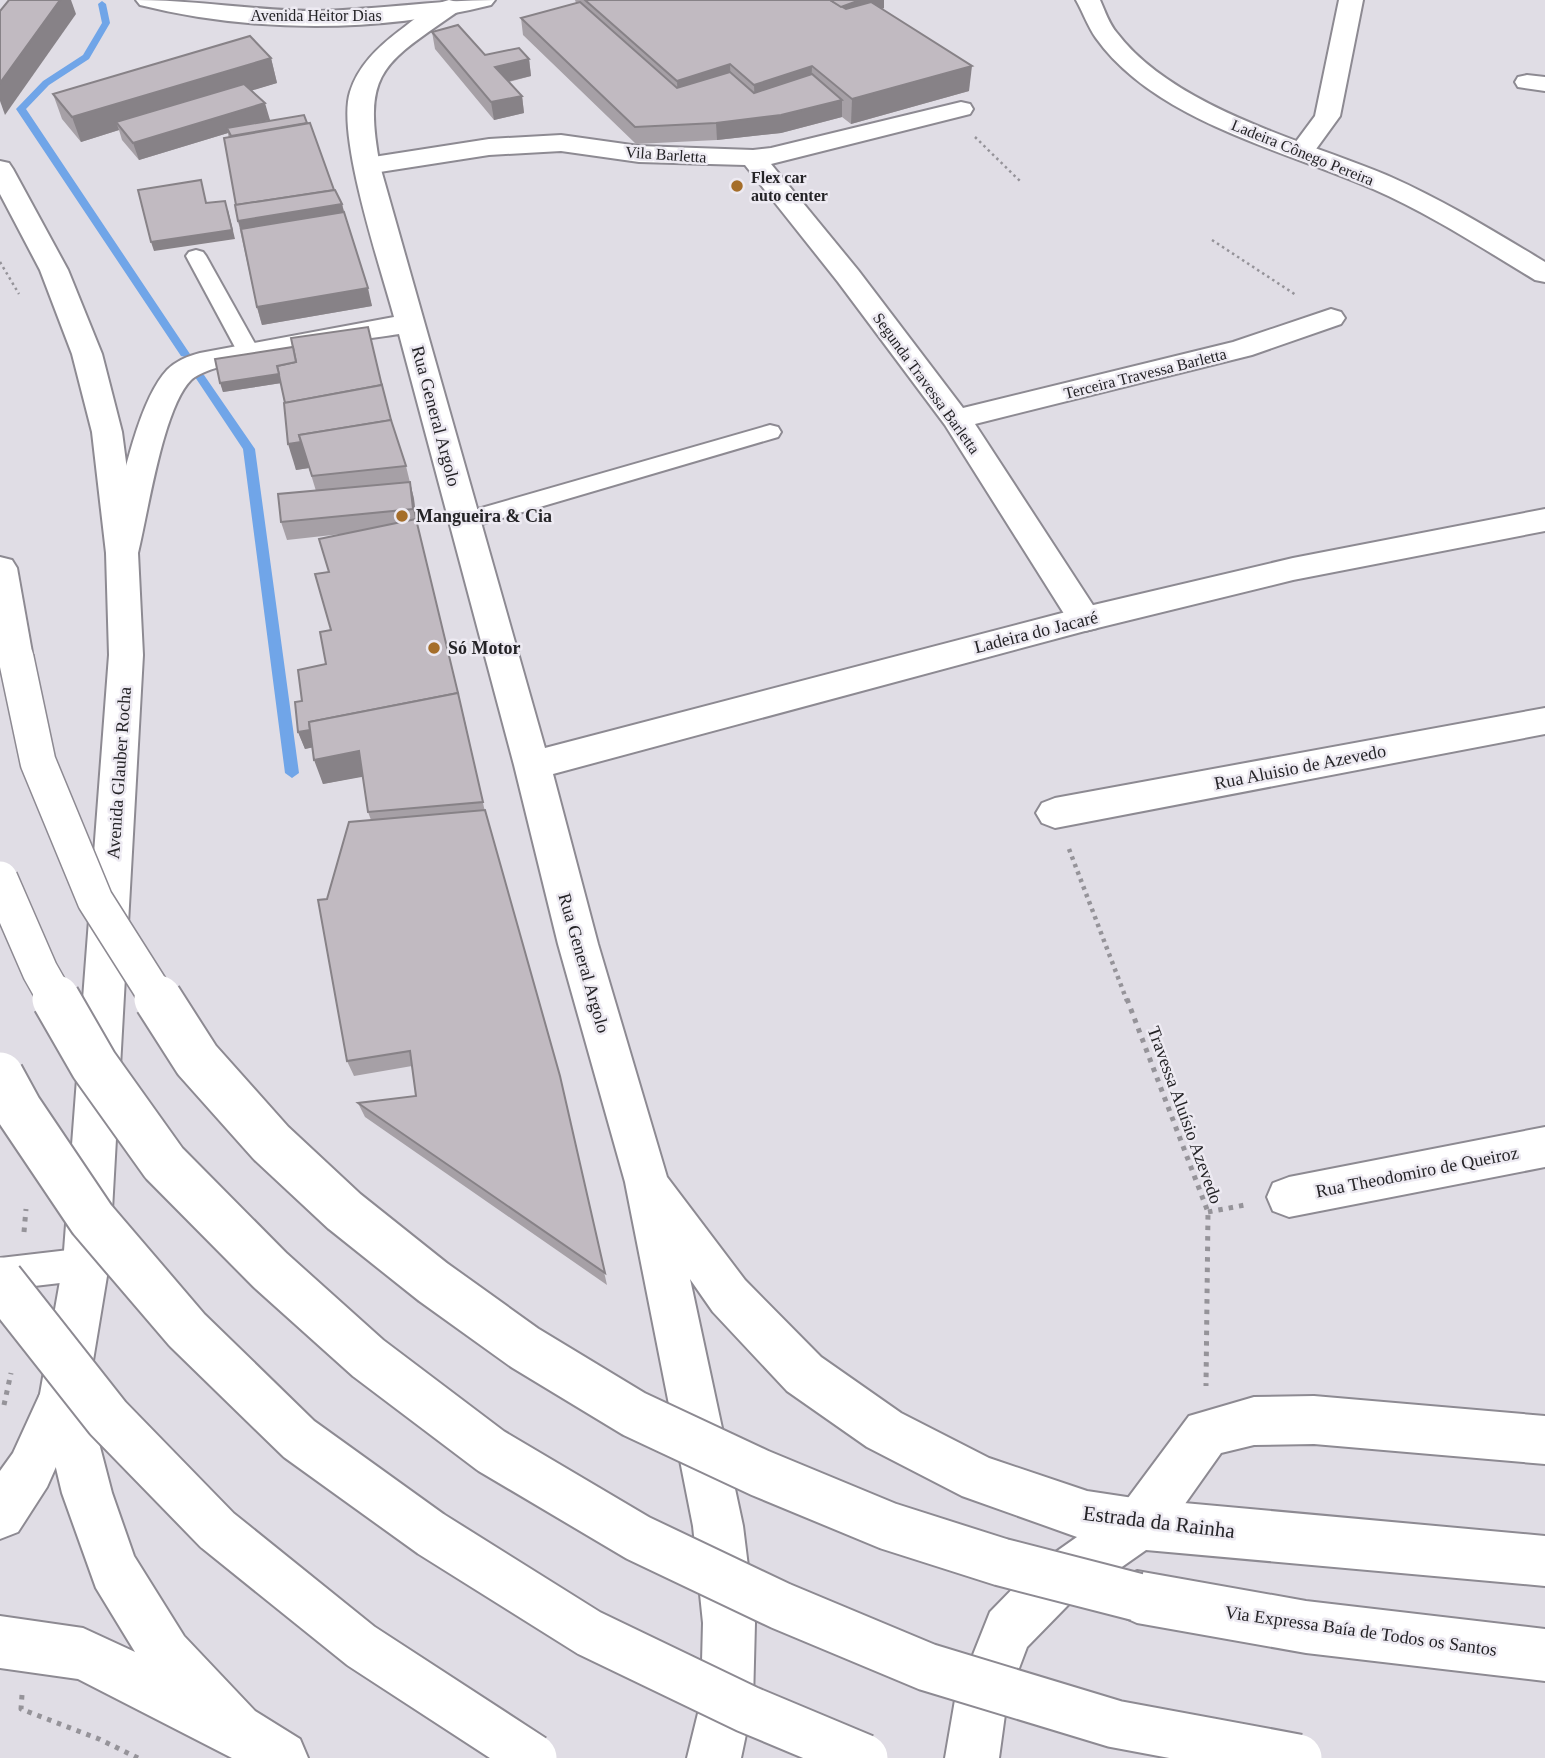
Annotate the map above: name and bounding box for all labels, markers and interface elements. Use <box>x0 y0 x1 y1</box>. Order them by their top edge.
street label: Avenida Heitor Dias <box>250 7 382 24</box>
street label: Ladeira Cônego Pereira <box>1229 116 1376 190</box>
street label: Vila Barletta <box>625 143 707 166</box>
place label: Flex car auto center <box>751 169 828 204</box>
marker: Flex car auto center <box>729 178 745 194</box>
street label: Segunda Travessa Barletta <box>869 310 983 458</box>
street label: Rua General Argolo <box>408 344 464 488</box>
street label: Terceira Travessa Barletta <box>1062 345 1228 402</box>
place label: Mangueira & Cia <box>416 506 552 526</box>
marker: Mangueira & Cia <box>394 508 410 524</box>
street label: Ladeira do Jacaré <box>972 607 1100 657</box>
place label: Só Motor <box>448 638 520 658</box>
marker: Só Motor <box>426 640 442 656</box>
street label: Avenida Glauber Rocha <box>103 686 135 860</box>
street label: Rua Aluisio de Azevedo <box>1212 741 1388 793</box>
street label: Rua General Argolo <box>554 891 614 1035</box>
street label: Travessa Aluísio Azevedo <box>1144 1024 1226 1206</box>
street label: Rua Theodomiro de Queiroz <box>1314 1143 1520 1201</box>
street label: Estrada da Rainha <box>1082 1501 1237 1543</box>
street label: Via Expressa Baía de Todos os Santos <box>1224 1602 1498 1660</box>

